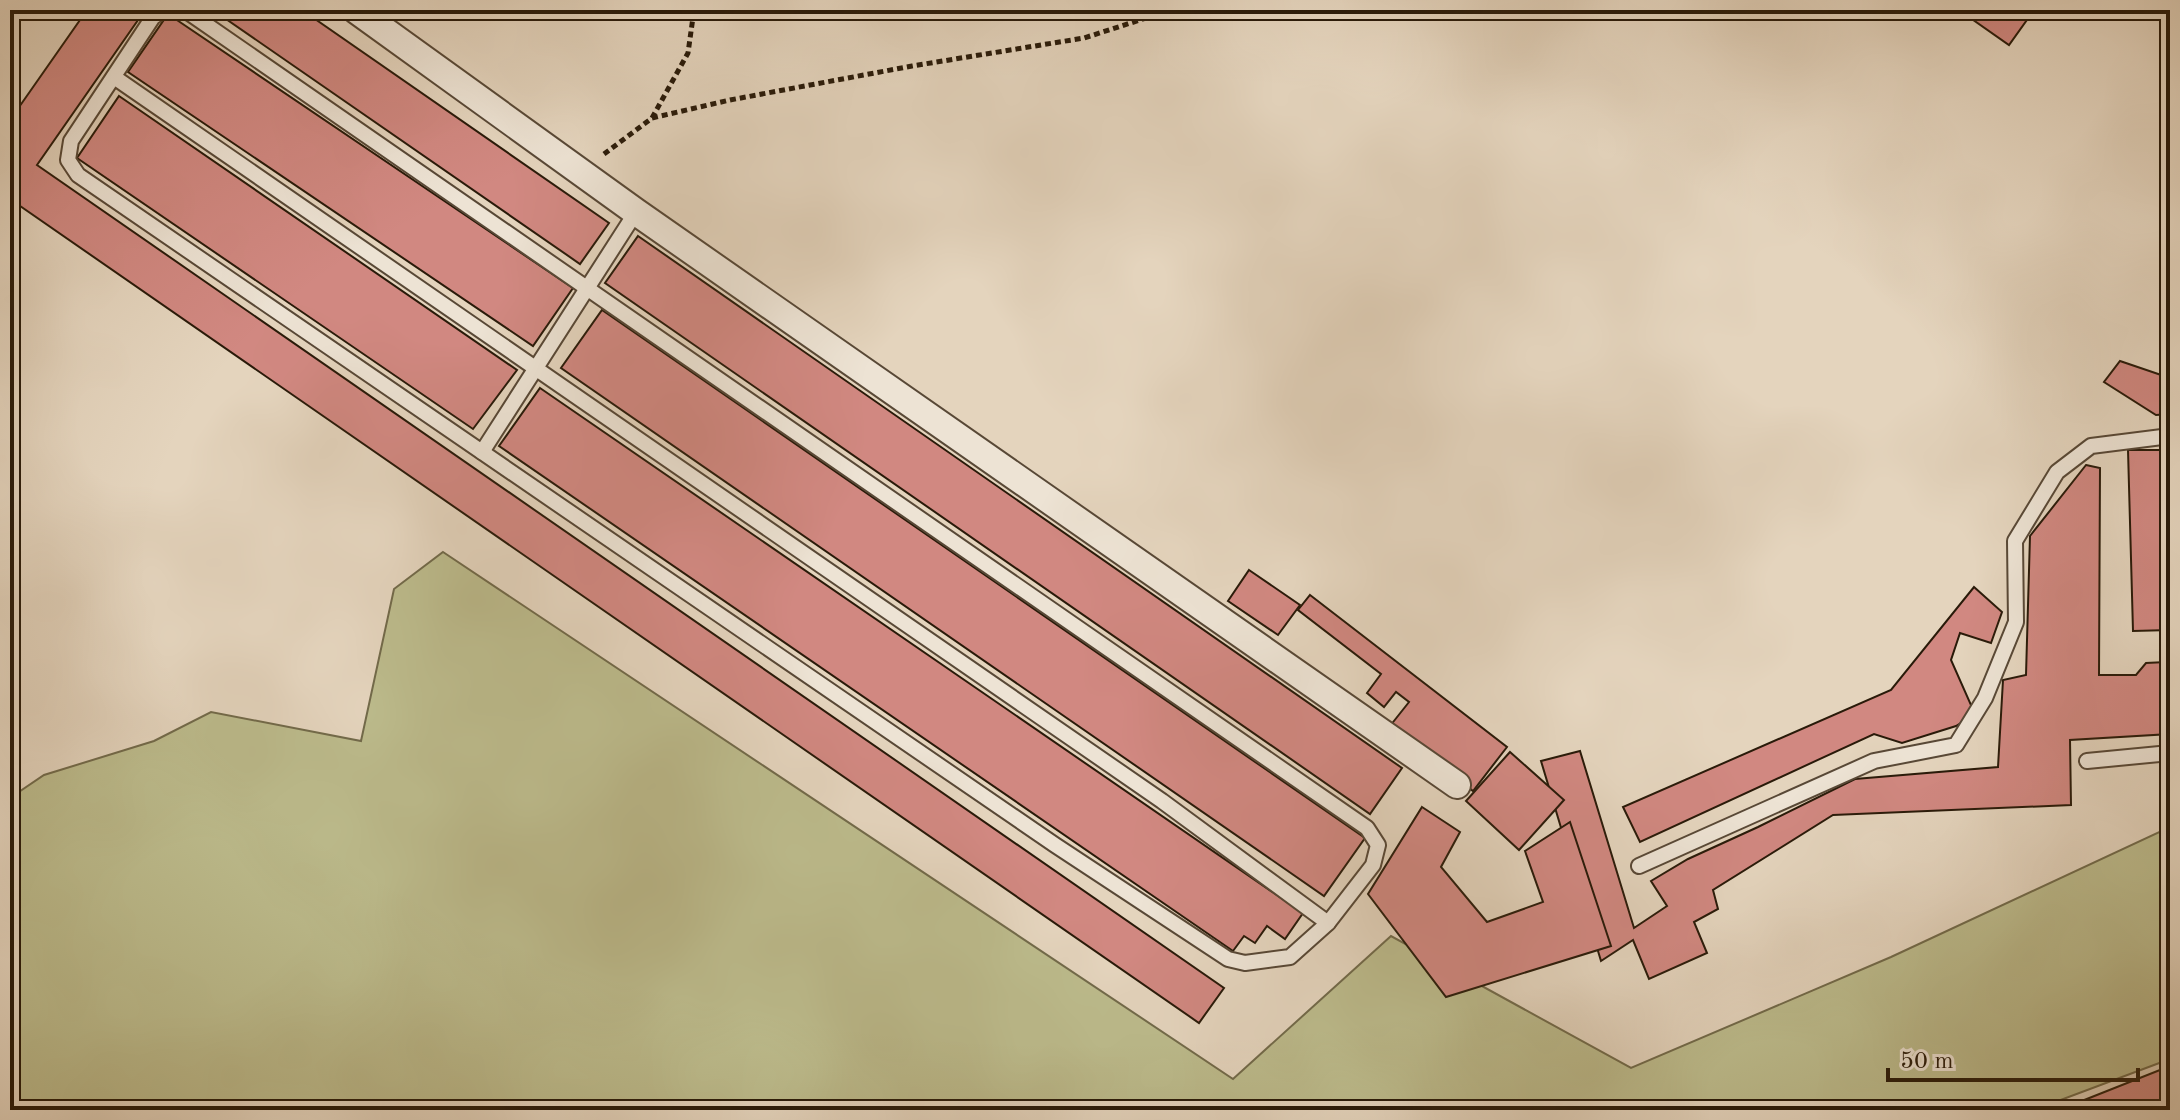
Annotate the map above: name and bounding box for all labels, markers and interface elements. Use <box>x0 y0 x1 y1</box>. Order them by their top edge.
scale bar <box>1888 1032 2138 1082</box>
text: 50 m <box>1900 1050 1954 1074</box>

